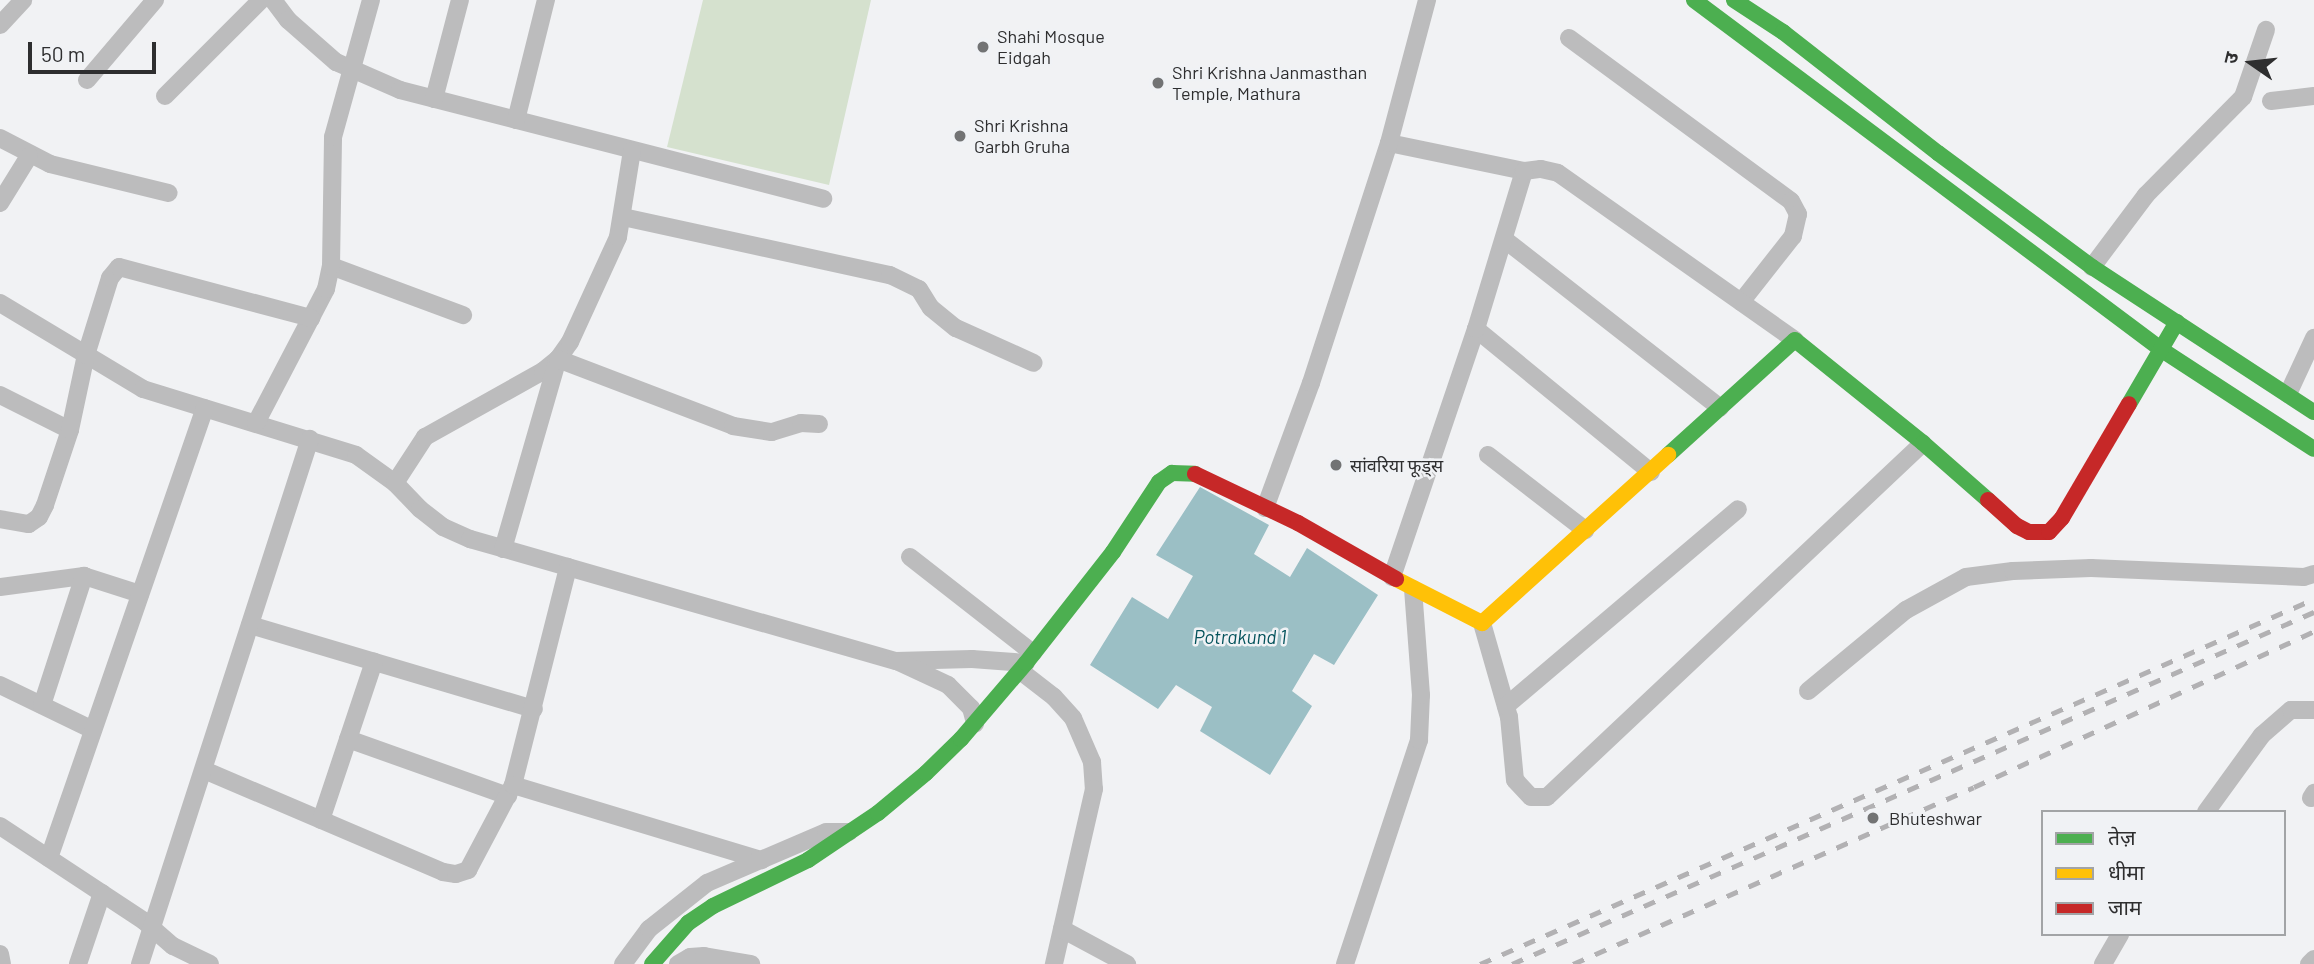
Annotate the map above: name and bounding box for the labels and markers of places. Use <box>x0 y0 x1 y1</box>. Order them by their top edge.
place label: Shahi Mosque Eidgah <box>997 26 1105 68</box>
marker: Shahi Mosque Eidgah <box>975 39 991 55</box>
place label: Shri Krishna Janmasthan Temple, Mathura <box>1172 62 1367 104</box>
marker: Shri Krishna Janmasthan Temple, Mathura <box>1150 75 1166 91</box>
place label: Shri Krishna Garbh Gruha <box>974 115 1070 158</box>
marker: Shri Krishna Garbh Gruha <box>952 128 968 144</box>
place label: सांवरिया फूड्स <box>1350 454 1443 476</box>
marker: सांवरिया फूड्स <box>1328 457 1344 473</box>
place label: Bhuteshwar <box>1889 807 1982 829</box>
marker: Bhuteshwar <box>1863 808 1883 828</box>

